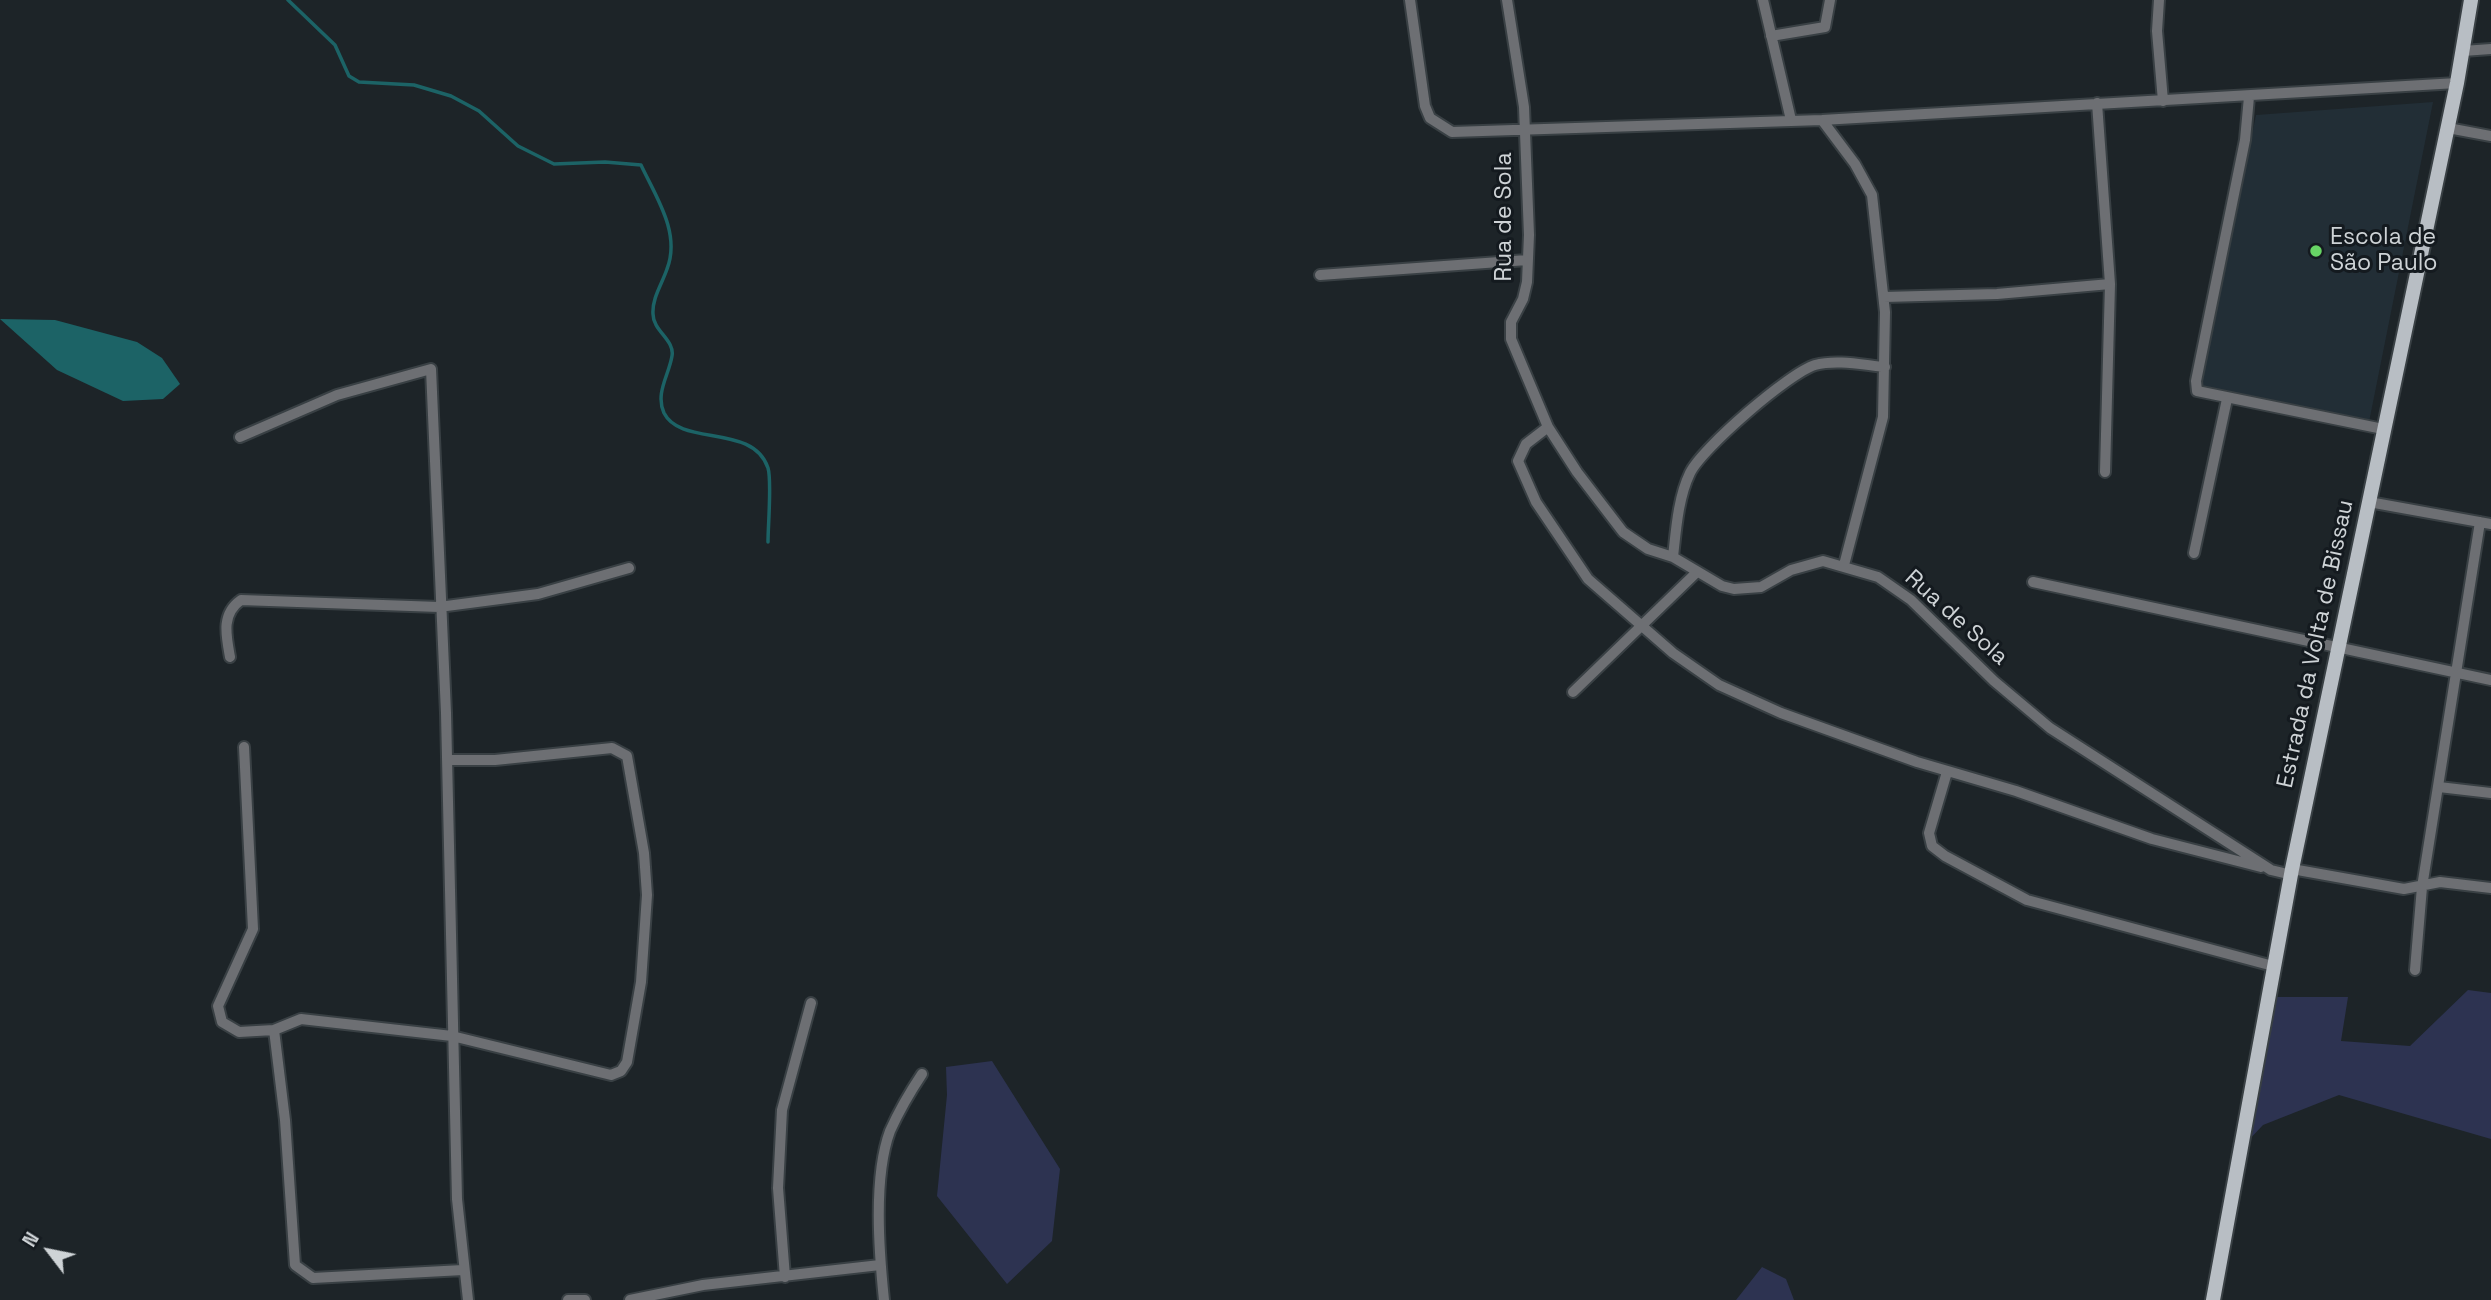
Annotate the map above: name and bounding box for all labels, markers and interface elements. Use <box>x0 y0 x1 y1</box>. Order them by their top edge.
street label: Rua de Sola <box>1491 152 1519 282</box>
place label: Escola de São Paulo <box>2330 224 2438 278</box>
marker: Escola de São Paulo <box>2308 243 2324 259</box>
street label: Estrada da Volta de Bissau <box>2272 497 2360 791</box>
street label: Rua de Sola <box>1899 565 2013 671</box>
north arrow <box>14 1216 84 1286</box>
text: N <box>17 1228 45 1252</box>

